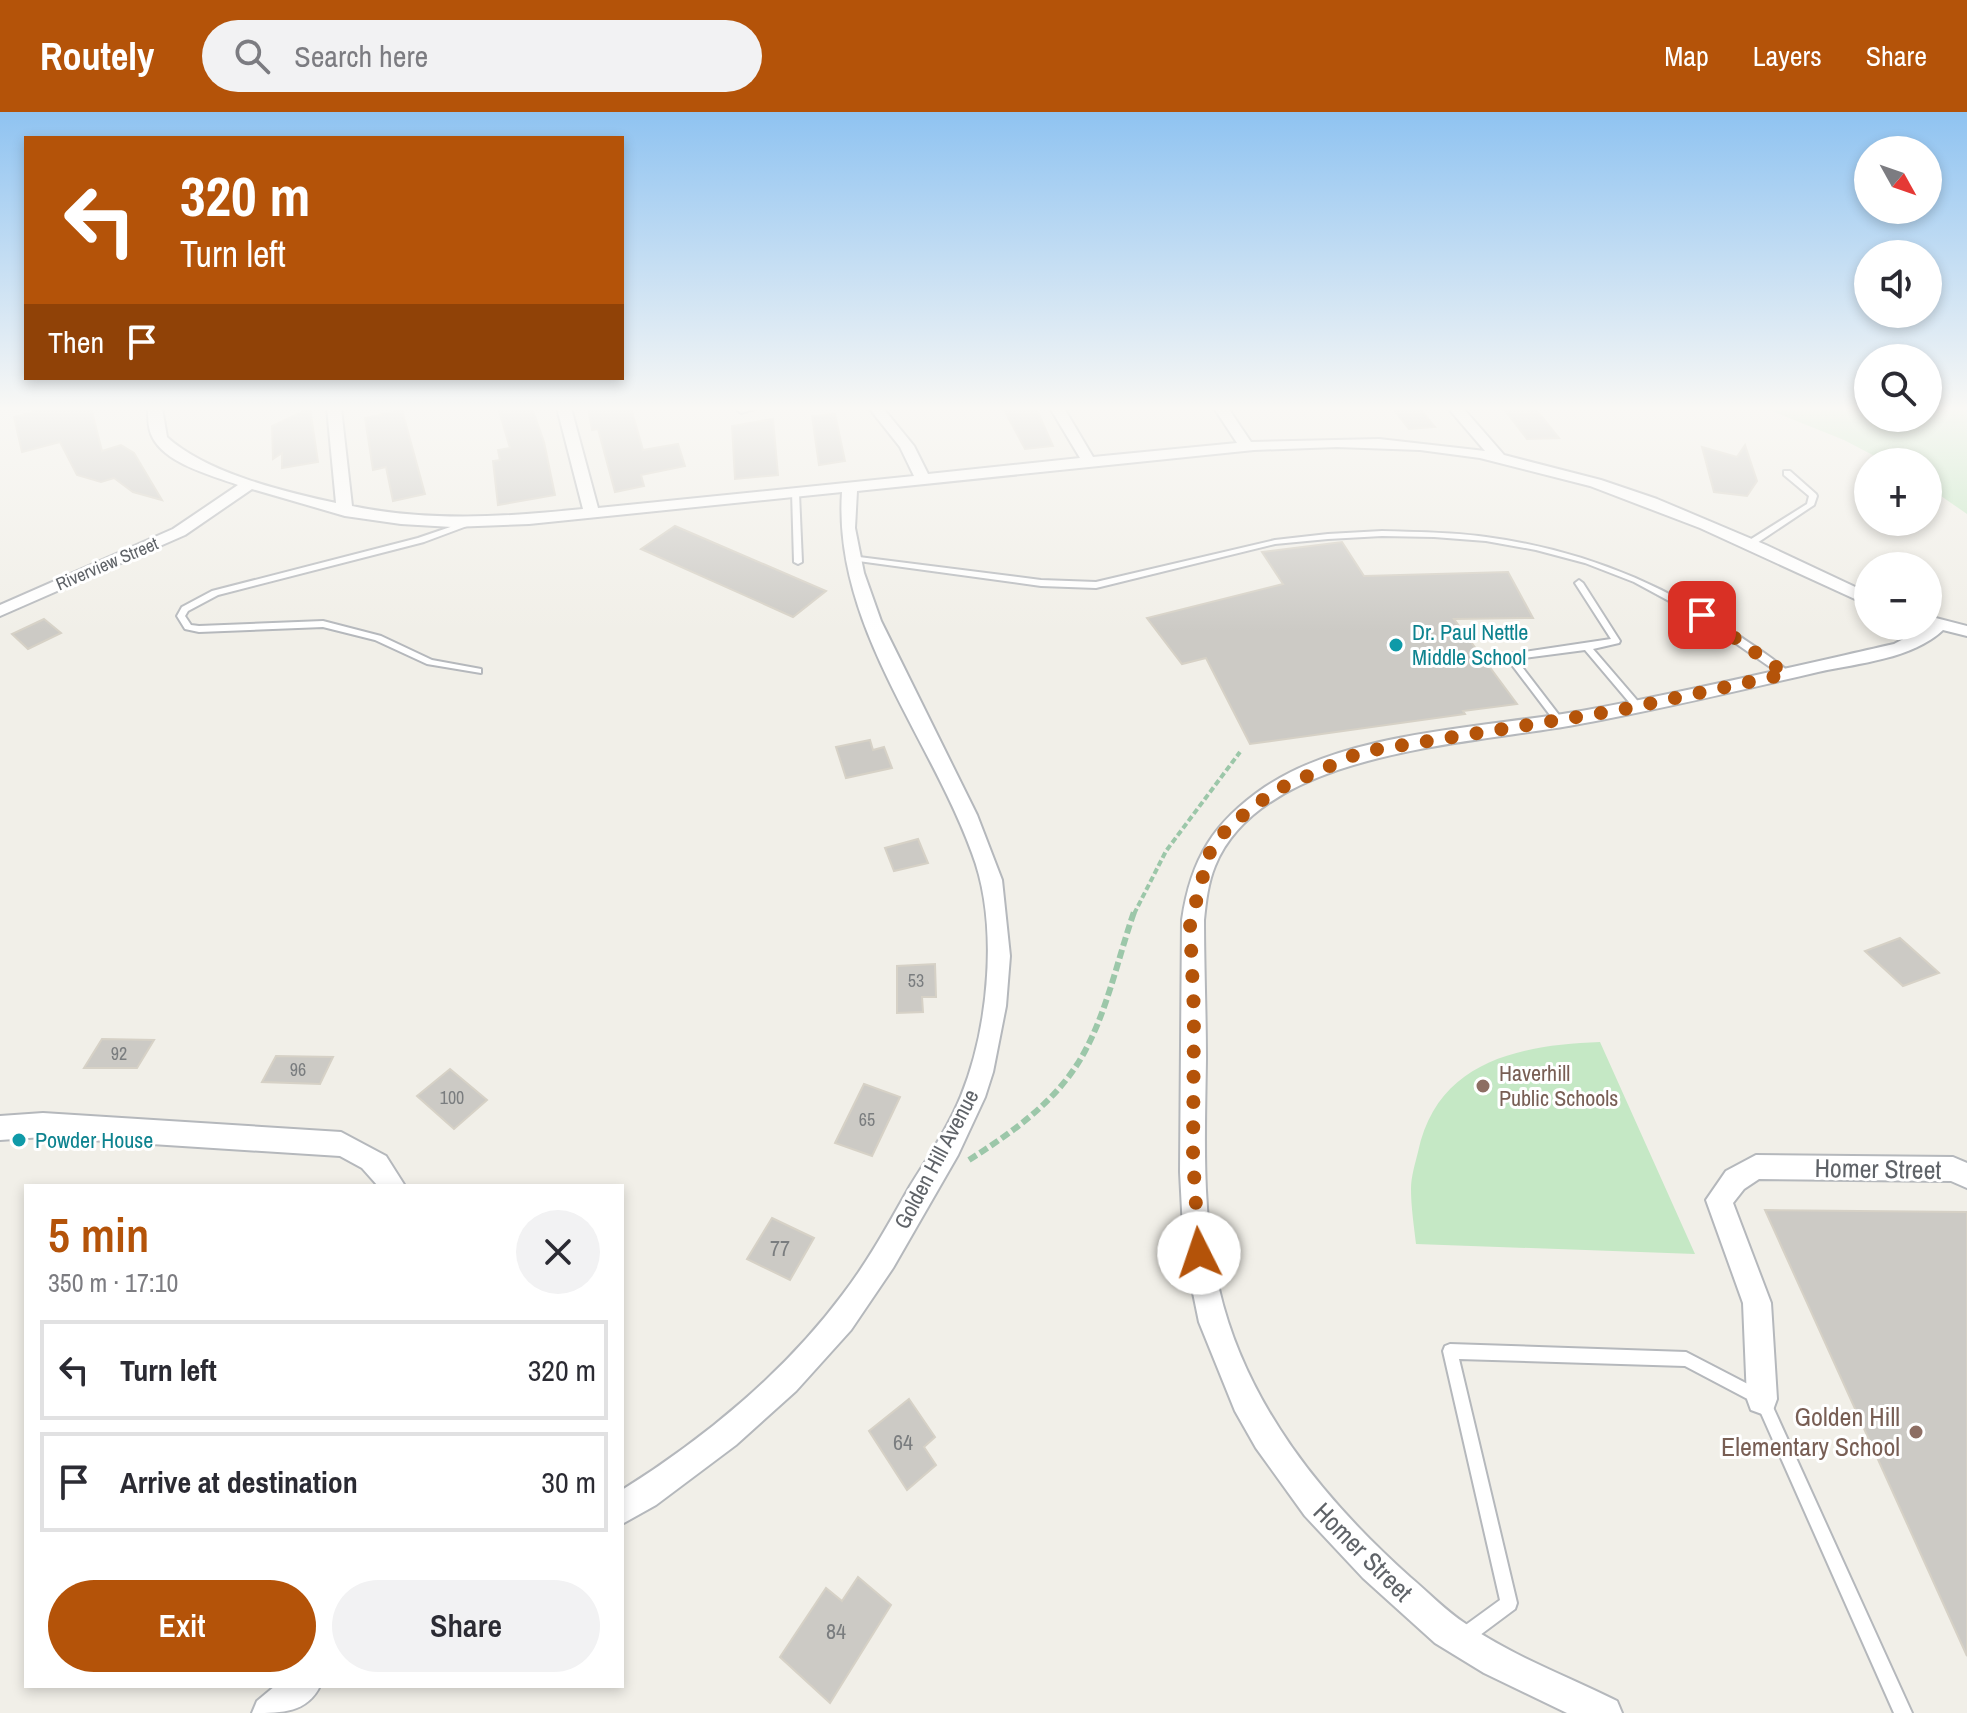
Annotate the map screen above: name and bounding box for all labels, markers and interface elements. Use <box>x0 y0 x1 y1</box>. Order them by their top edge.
search box <box>202 20 762 92</box>
text: Routely <box>40 31 154 82</box>
icon: search <box>230 34 274 78</box>
text: Search here <box>294 36 428 76</box>
text: Map <box>1664 37 1709 75</box>
text: Layers <box>1753 37 1822 75</box>
text: Share <box>1866 37 1927 75</box>
north arrow <box>1854 136 1942 224</box>
map controls <box>1854 136 1942 640</box>
text: 320 m <box>180 158 310 233</box>
icon: left <box>48 168 152 272</box>
text: Turn left <box>180 230 286 278</box>
button: sound <box>1854 240 1942 328</box>
icon: arrive <box>120 320 164 364</box>
text: Then <box>48 322 104 362</box>
button: search <box>1854 344 1942 432</box>
button: + <box>1854 448 1942 536</box>
street label: Riverview Street <box>52 531 162 596</box>
button: − <box>1854 552 1942 640</box>
pin <box>1668 581 1736 649</box>
icon: arrive <box>1680 593 1724 637</box>
place label: Dr. Paul Nettle Middle School <box>1412 617 1528 672</box>
marker: Dr. Paul Nettle Middle School <box>1387 636 1405 654</box>
house number: 53 <box>908 968 924 993</box>
house number: 92 <box>111 1041 127 1066</box>
house number: 96 <box>290 1057 306 1082</box>
place label: Haverhill Public Schools <box>1499 1058 1618 1113</box>
marker: Haverhill Public Schools <box>1474 1077 1492 1095</box>
street label: Golden Hill Avenue <box>887 1084 985 1234</box>
house number: 100 <box>440 1085 464 1110</box>
house number: 65 <box>859 1107 875 1132</box>
place label: Powder House <box>35 1125 153 1155</box>
marker: Powder House <box>10 1131 28 1149</box>
street label: Homer Street <box>1814 1150 1942 1187</box>
text: 5 min <box>48 1202 149 1267</box>
button: close <box>516 1210 600 1294</box>
position arrow <box>1157 1211 1241 1295</box>
house number: 77 <box>770 1233 790 1263</box>
text: 350 m · 17:10 <box>48 1265 178 1300</box>
icon: left <box>52 1348 96 1392</box>
text: Turn left <box>120 1350 217 1390</box>
text: 320 m <box>528 1350 596 1390</box>
place label: Golden Hill Elementary School <box>1721 1399 1900 1464</box>
marker: Golden Hill Elementary School <box>1907 1423 1925 1441</box>
house number: 64 <box>893 1427 913 1457</box>
icon: arrive <box>52 1460 96 1504</box>
text: Arrive at destination <box>120 1462 358 1502</box>
text: 30 m <box>541 1462 596 1502</box>
street label: Homer Street <box>1306 1494 1421 1609</box>
button: Exit <box>48 1580 316 1672</box>
button: Share <box>332 1580 600 1672</box>
house number: 84 <box>826 1616 846 1646</box>

